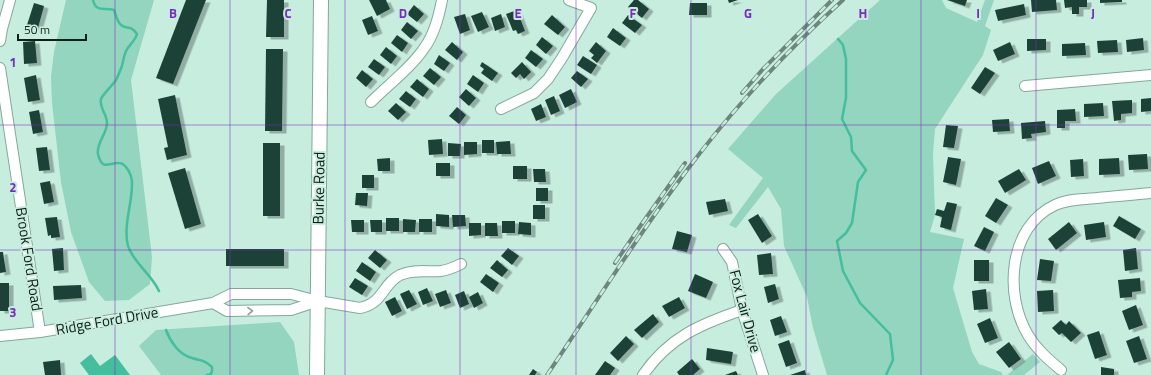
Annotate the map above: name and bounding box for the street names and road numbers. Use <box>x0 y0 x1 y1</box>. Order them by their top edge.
street label: Burke Road <box>306 151 331 225</box>
street label: Brook Ford Road <box>10 205 49 313</box>
street label: Fox Lair Drive <box>723 267 768 355</box>
street label: Ridge Ford Drive <box>54 300 160 341</box>

